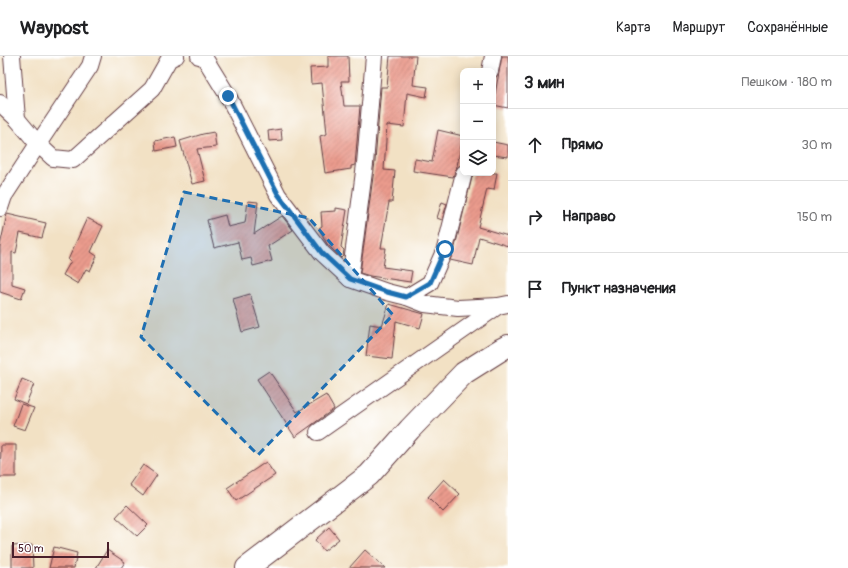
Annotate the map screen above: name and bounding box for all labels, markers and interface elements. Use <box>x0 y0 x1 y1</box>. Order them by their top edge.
text: Waypost <box>20 16 89 40</box>
text: Карта <box>616 19 651 36</box>
text: Маршрут <box>673 19 725 36</box>
text: Сохранённые <box>747 19 828 36</box>
map controls <box>460 68 496 176</box>
button: + <box>460 68 496 104</box>
text: 3 мин <box>524 72 564 93</box>
text: Пешком · 180 m <box>742 74 832 90</box>
route end <box>219 87 237 105</box>
button: − <box>460 104 496 140</box>
icon: ahead <box>524 134 546 156</box>
text: Прямо <box>562 135 603 154</box>
text: 30 m <box>802 137 832 153</box>
button: layers <box>460 140 496 176</box>
icon: right <box>524 206 546 228</box>
text: Направо <box>562 207 616 226</box>
text: 150 m <box>797 209 832 225</box>
route start <box>436 240 454 258</box>
icon: arrive <box>524 278 546 300</box>
text: Пункт назначения <box>562 279 676 298</box>
scale bar <box>12 540 109 559</box>
text: 50 m <box>18 542 44 555</box>

